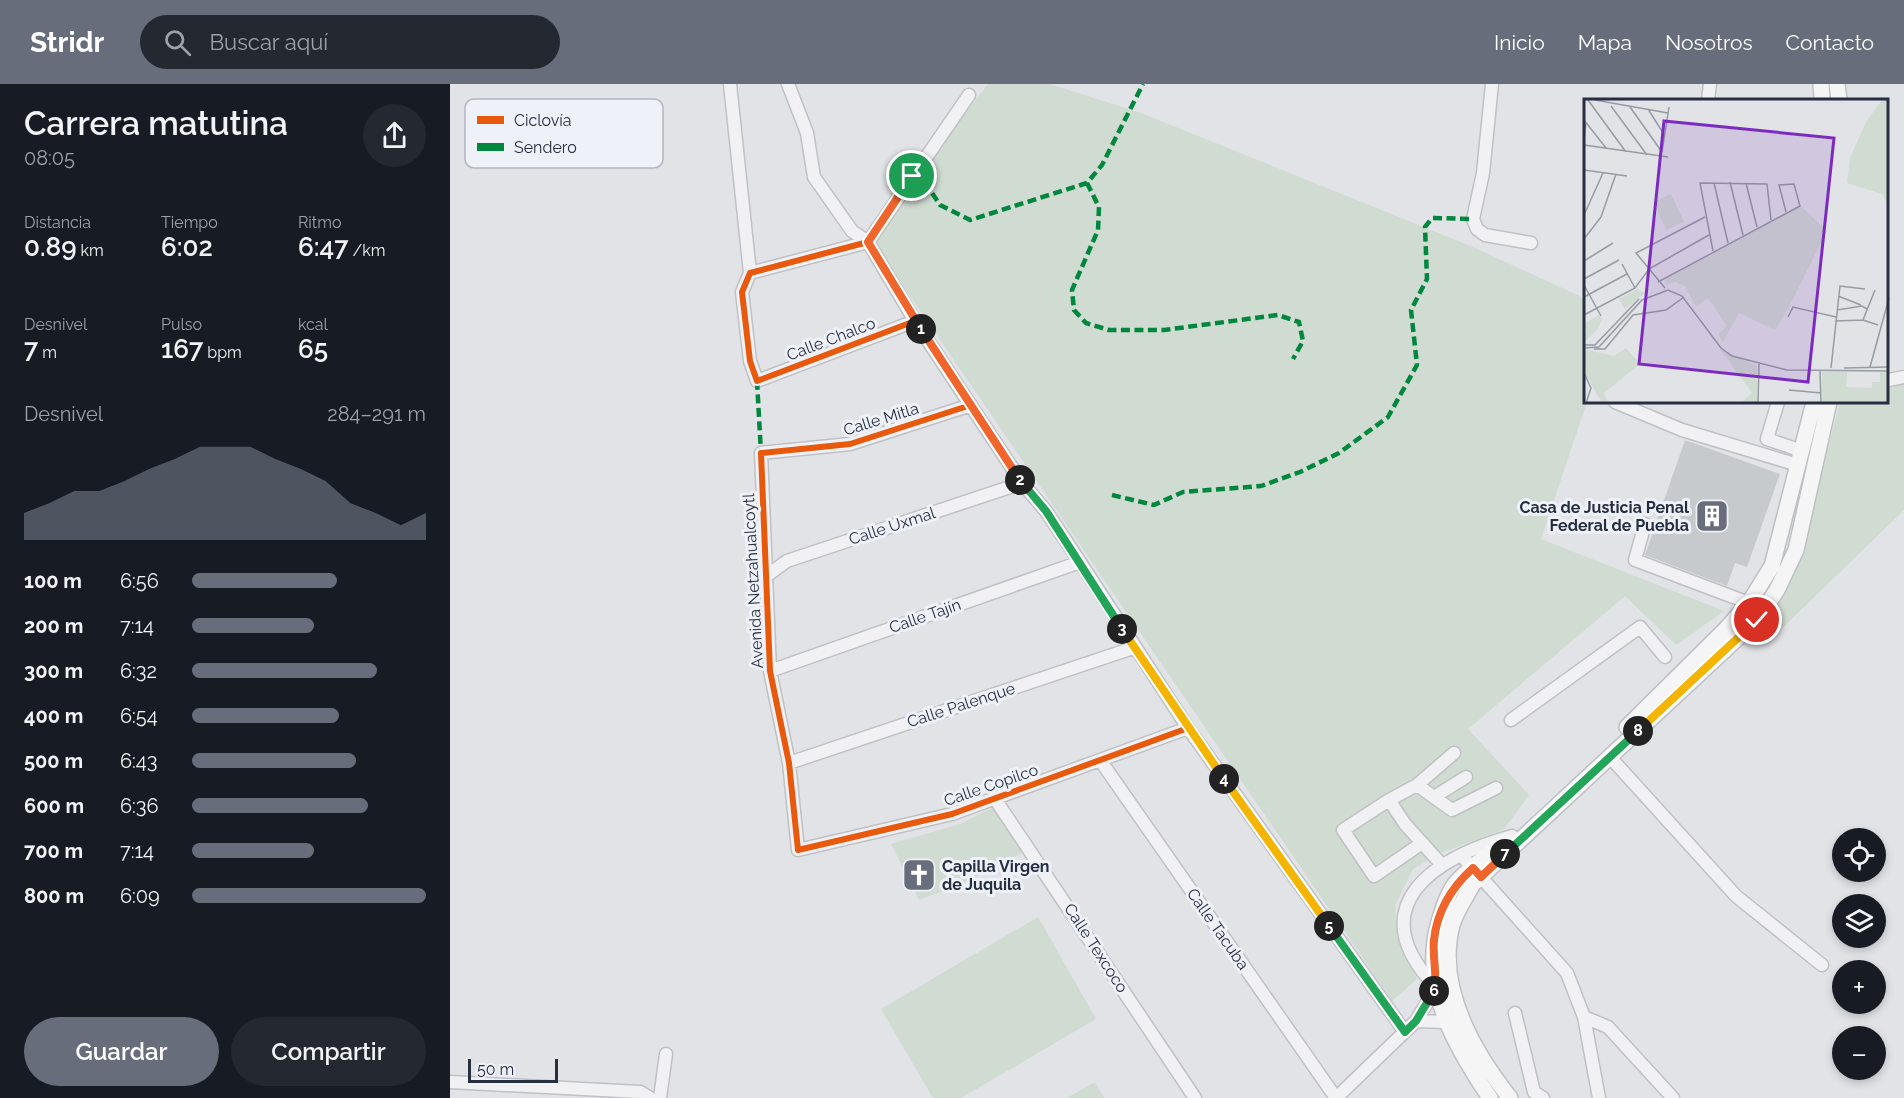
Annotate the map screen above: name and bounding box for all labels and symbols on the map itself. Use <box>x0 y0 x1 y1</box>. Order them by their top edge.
legend <box>465 99 663 168</box>
inset map <box>1584 99 1889 404</box>
text: Ciclovía <box>514 111 572 130</box>
text: Sendero <box>514 138 577 157</box>
pin <box>886 150 937 201</box>
street label: Calle Chalco <box>784 313 878 365</box>
pin: 1 <box>906 314 936 344</box>
street label: Calle Mitla <box>841 399 921 439</box>
pin: 2 <box>1005 465 1035 495</box>
street label: Avenida Netzahualcoytl <box>739 492 767 669</box>
place label: Casa de Justicia Penal Federal de Puebla <box>1519 498 1690 535</box>
building icon: Casa de Justicia Penal Federal de Puebla <box>1694 498 1730 534</box>
street label: Calle Uxmal <box>846 503 938 549</box>
pin <box>1731 594 1782 645</box>
street label: Calle Tajín <box>887 595 963 637</box>
pin: 3 <box>1107 614 1137 644</box>
street label: Calle Palenque <box>905 679 1017 731</box>
pin: 8 <box>1623 716 1653 746</box>
street label: Calle Copilco <box>941 760 1041 810</box>
pin: 4 <box>1209 764 1239 794</box>
pin: 7 <box>1490 839 1520 869</box>
church icon: Capilla Virgen de Juquila <box>901 857 937 893</box>
place label: Capilla Virgen de Juquila <box>942 857 1049 894</box>
street label: Calle Tacuba <box>1183 885 1253 973</box>
street label: Calle Texcoco <box>1060 900 1132 996</box>
pin: 5 <box>1314 911 1344 941</box>
pin: 6 <box>1419 976 1449 1006</box>
scale bar <box>468 1056 558 1084</box>

